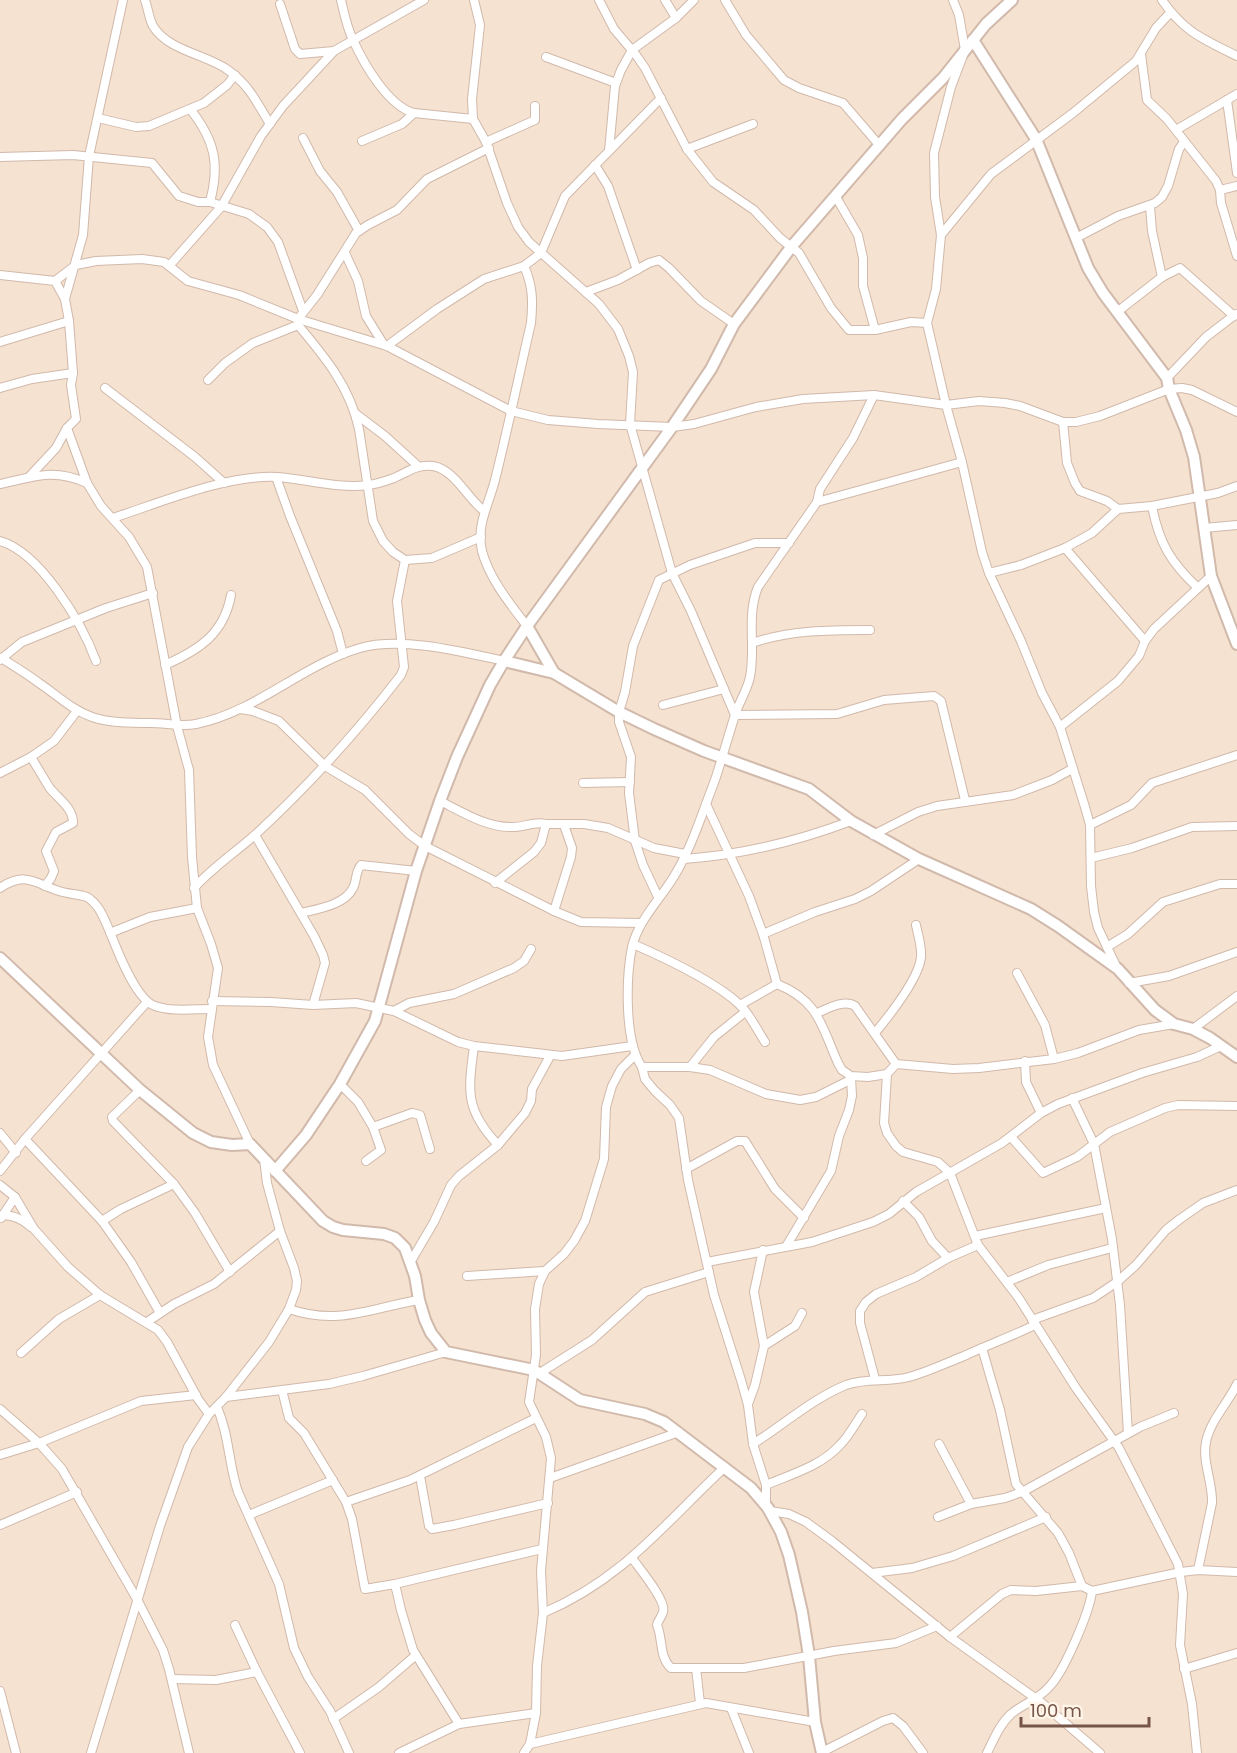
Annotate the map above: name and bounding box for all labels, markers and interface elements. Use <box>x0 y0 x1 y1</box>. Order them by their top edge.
scale bar <box>1021 1690 1148 1728</box>
text: 100 m <box>1030 1698 1082 1723</box>

